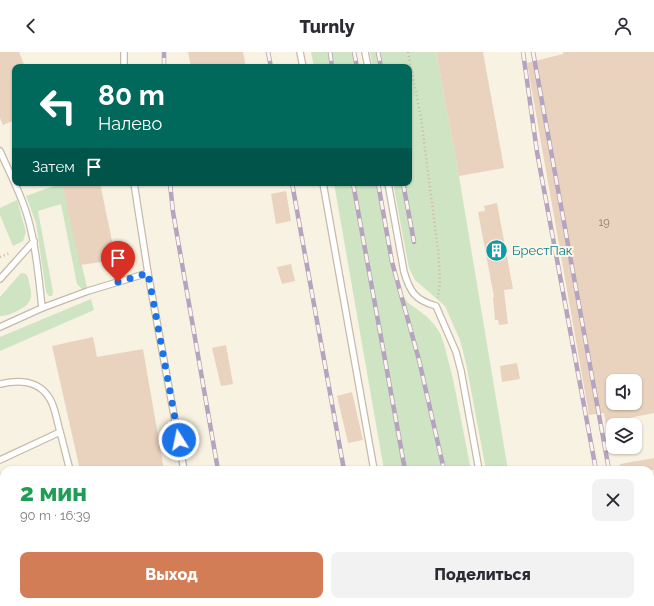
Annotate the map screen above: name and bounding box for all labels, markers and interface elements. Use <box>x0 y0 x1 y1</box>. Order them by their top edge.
icon: back <box>20 15 42 37</box>
icon: person <box>612 15 634 37</box>
text: Turnly <box>299 16 355 37</box>
text: 80 m <box>98 79 165 112</box>
icon: left <box>32 80 84 132</box>
text: Налево <box>98 113 162 134</box>
icon: arrive <box>83 156 105 178</box>
text: Затем <box>32 158 75 176</box>
house number: 19 <box>598 216 610 229</box>
building icon: БрестПак <box>483 237 509 263</box>
pin <box>101 241 135 282</box>
place label: БрестПак <box>512 243 573 258</box>
icon: arrive <box>107 247 129 269</box>
map controls <box>606 374 642 454</box>
button: sound <box>606 374 642 410</box>
button: layers <box>606 418 642 454</box>
position arrow <box>158 419 200 461</box>
text: 2 мин <box>20 478 87 507</box>
button: close <box>592 479 634 521</box>
text: 90 m · 16:39 <box>20 508 90 523</box>
button: Выход <box>20 552 323 598</box>
button: Поделиться <box>331 552 634 598</box>

